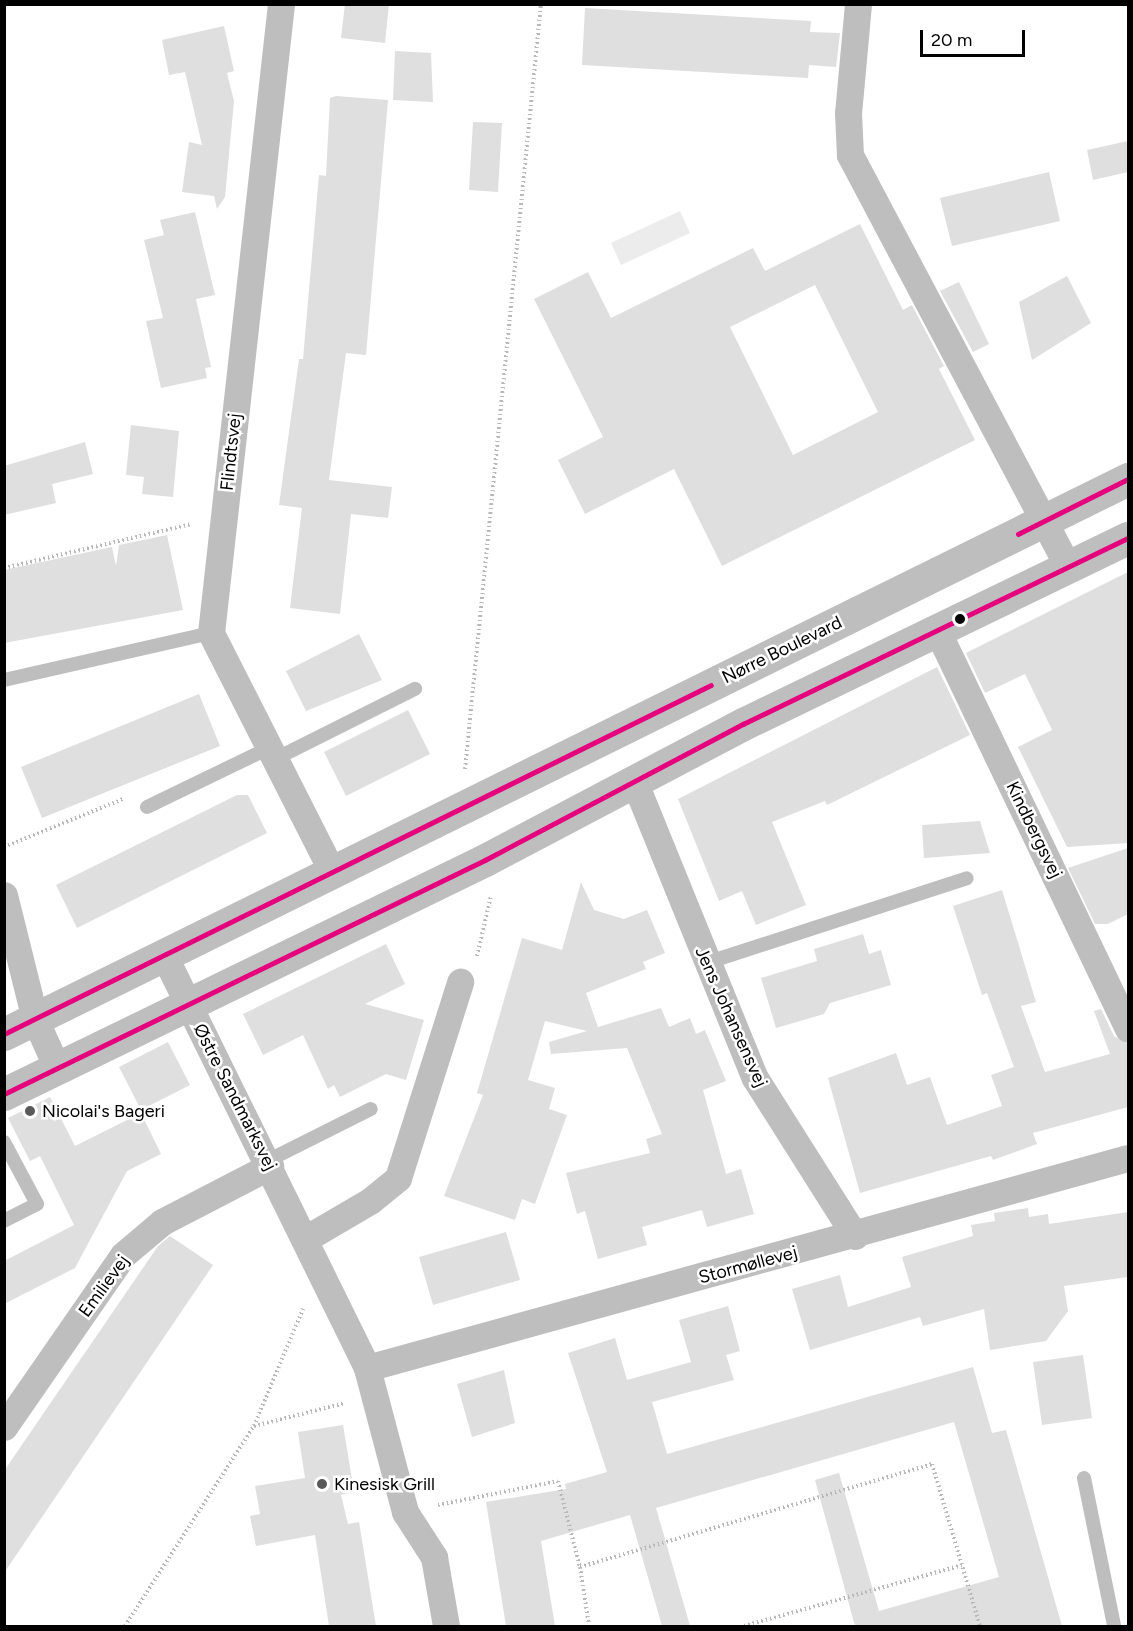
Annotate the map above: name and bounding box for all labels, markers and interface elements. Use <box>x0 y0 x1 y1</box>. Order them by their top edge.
scale bar <box>923 18 1028 56</box>
text: 20 m <box>931 29 972 51</box>
street label: Flindtsvej <box>216 412 246 492</box>
street label: Nørre Boulevard <box>718 612 846 688</box>
unlabelled marker <box>954 613 966 625</box>
street label: Kindbergsvej <box>1001 778 1067 882</box>
street label: Jens Johansensvej <box>690 943 772 1091</box>
street label: Østre Sandmarksvej <box>189 1020 281 1174</box>
place label: Nicolai's Bageri <box>42 1100 165 1122</box>
marker: Nicolai's Bageri <box>23 1104 37 1118</box>
street label: Stormøllevej <box>696 1241 800 1289</box>
street label: Emilievej <box>74 1251 134 1321</box>
place label: Kinesisk Grill <box>334 1473 435 1495</box>
marker: Kinesisk Grill <box>315 1477 329 1491</box>

